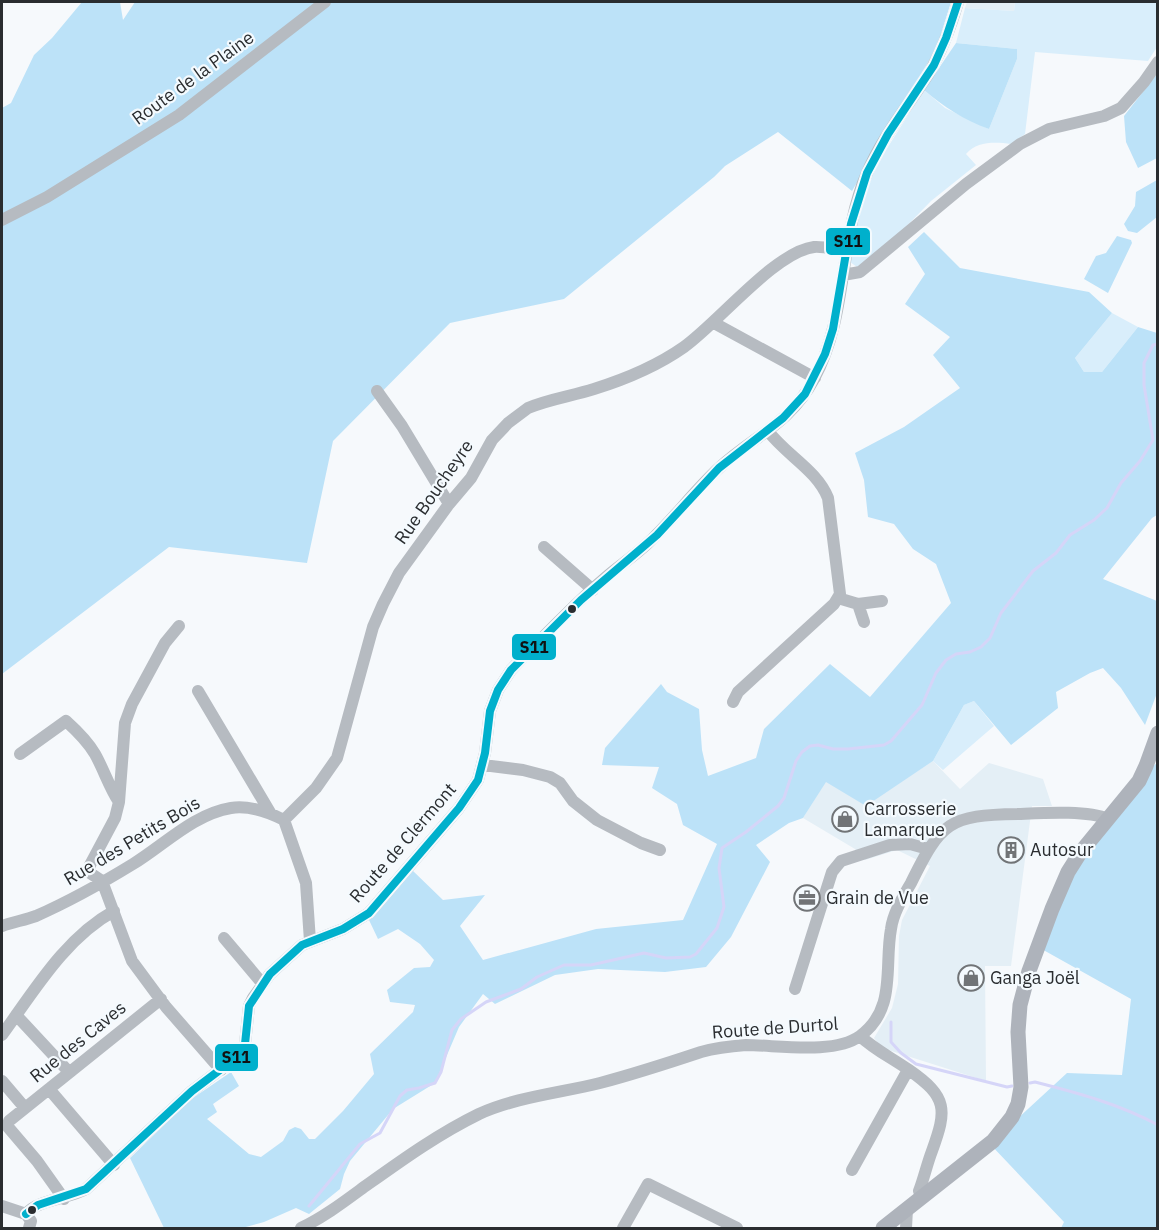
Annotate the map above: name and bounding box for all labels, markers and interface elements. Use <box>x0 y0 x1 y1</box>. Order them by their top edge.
street label: Route de la Plaine <box>127 26 258 130</box>
line badge: S11 <box>825 227 871 256</box>
text: S11 <box>833 231 863 251</box>
street label: Rue Boucheyre <box>389 435 478 548</box>
unlabelled marker <box>566 603 578 615</box>
line badge: S11 <box>511 633 557 661</box>
text: S11 <box>519 637 549 657</box>
street label: Route de Clermont <box>344 778 461 907</box>
street label: Rue des Petits Bois <box>59 791 204 890</box>
place label: Carrosserie Lamarque <box>864 797 956 841</box>
shop icon: Carrosserie Lamarque <box>830 804 860 834</box>
building icon: Autosur <box>996 835 1026 865</box>
place label: Autosur <box>1030 838 1094 861</box>
office icon: Grain de Vue <box>792 883 822 913</box>
place label: Grain de Vue <box>826 886 929 909</box>
shop icon: Ganga Joël <box>956 963 986 993</box>
place label: Ganga Joël <box>990 966 1080 989</box>
street label: Rue des Caves <box>25 996 130 1087</box>
street label: Route de Durtol <box>711 1012 839 1043</box>
line badge: S11 <box>214 1043 259 1072</box>
text: S11 <box>221 1047 251 1067</box>
unlabelled marker <box>26 1204 38 1216</box>

